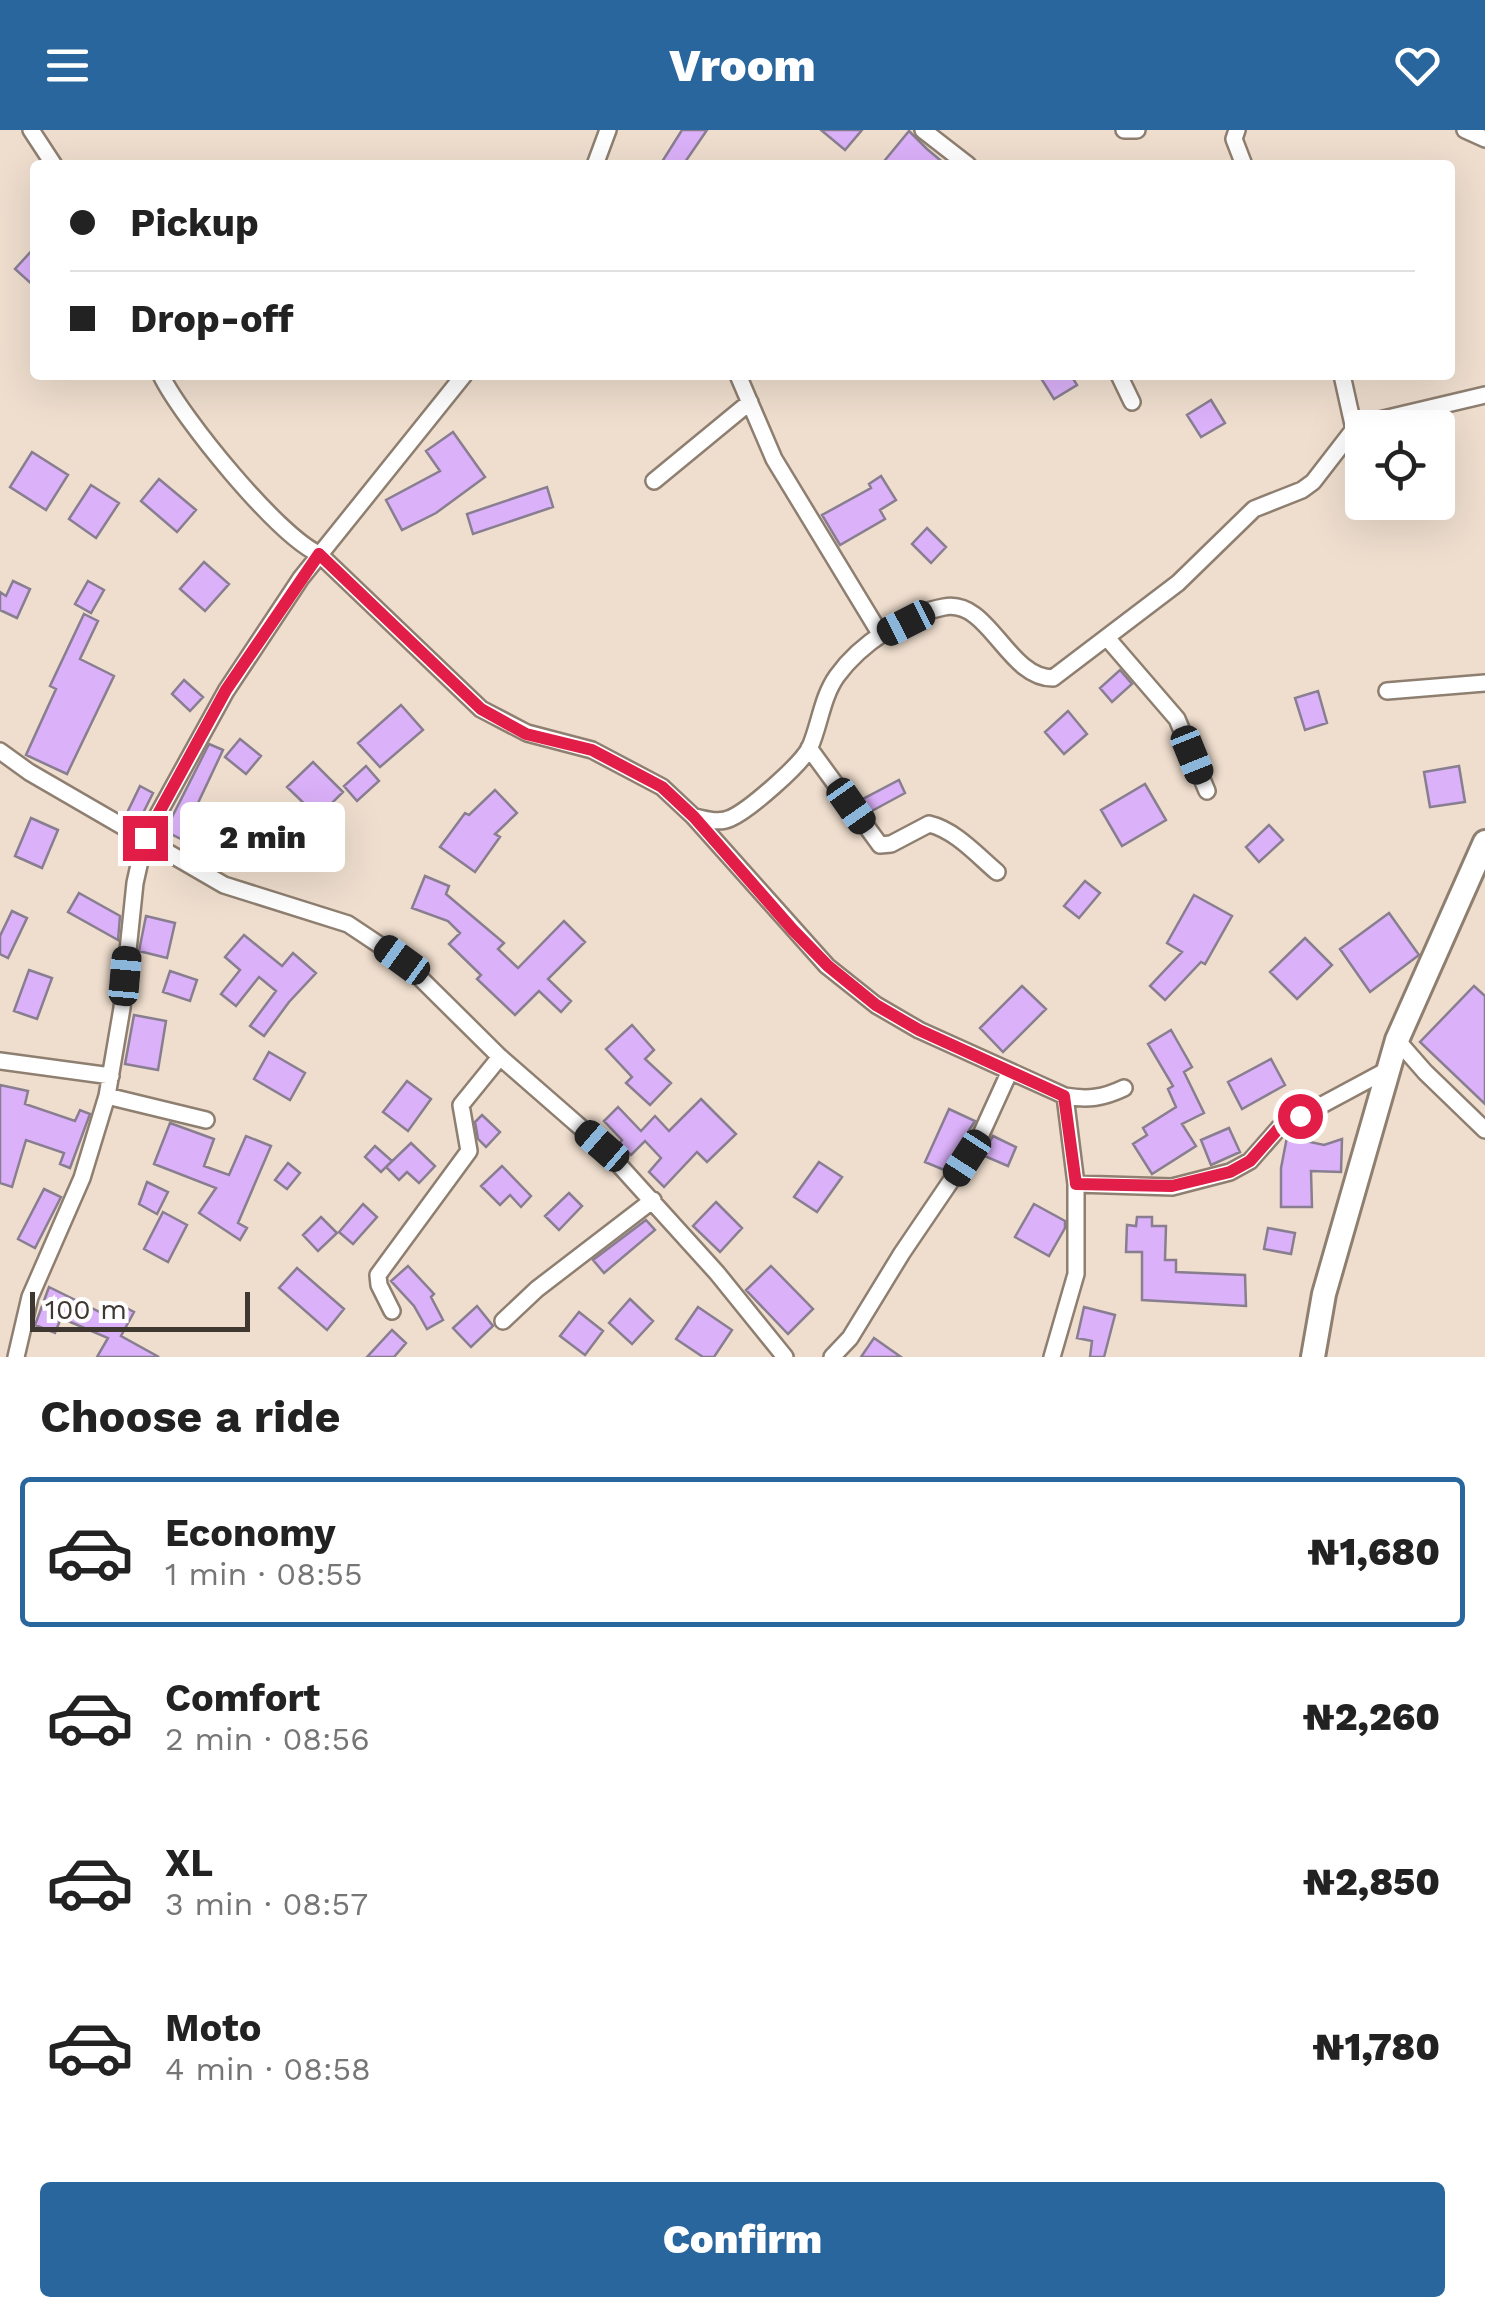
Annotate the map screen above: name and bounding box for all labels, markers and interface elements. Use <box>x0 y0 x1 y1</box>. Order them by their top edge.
icon: menu <box>40 38 95 93</box>
icon: heart <box>1390 38 1445 93</box>
text: Vroom <box>669 39 816 92</box>
text: Pickup <box>130 201 259 245</box>
text: Drop-off <box>130 297 294 341</box>
map controls <box>1345 410 1455 520</box>
button: locate <box>1345 410 1455 520</box>
car <box>872 596 940 650</box>
car <box>1167 722 1217 788</box>
car <box>822 773 880 839</box>
callout: 2 min <box>180 803 345 873</box>
route end <box>123 816 168 861</box>
text: 2 min <box>219 818 306 856</box>
car <box>369 930 435 990</box>
car <box>107 945 143 1007</box>
route start <box>1278 1094 1323 1139</box>
car <box>570 1115 634 1177</box>
car <box>938 1125 996 1191</box>
scale bar <box>30 1287 250 1332</box>
text: 100 m <box>45 1293 127 1326</box>
text: Choose a ride <box>40 1390 340 1443</box>
icon: car <box>45 1507 135 1597</box>
text: Economy <box>165 1511 336 1555</box>
text: ₦1,680 <box>1307 1530 1440 1574</box>
text: 1 min · 08:55 <box>165 1555 363 1593</box>
icon: car <box>45 1672 135 1762</box>
text: Comfort <box>165 1676 320 1720</box>
text: ₦2,260 <box>1302 1695 1440 1739</box>
text: 2 min · 08:56 <box>165 1720 370 1758</box>
icon: car <box>45 1837 135 1927</box>
text: XL <box>165 1841 213 1885</box>
text: ₦2,850 <box>1303 1860 1440 1904</box>
text: 3 min · 08:57 <box>165 1885 368 1923</box>
icon: car <box>45 2002 135 2092</box>
text: Moto <box>165 2006 261 2050</box>
text: ₦1,780 <box>1312 2025 1440 2069</box>
text: 4 min · 08:58 <box>165 2050 371 2088</box>
button: Confirm <box>40 2182 1445 2297</box>

